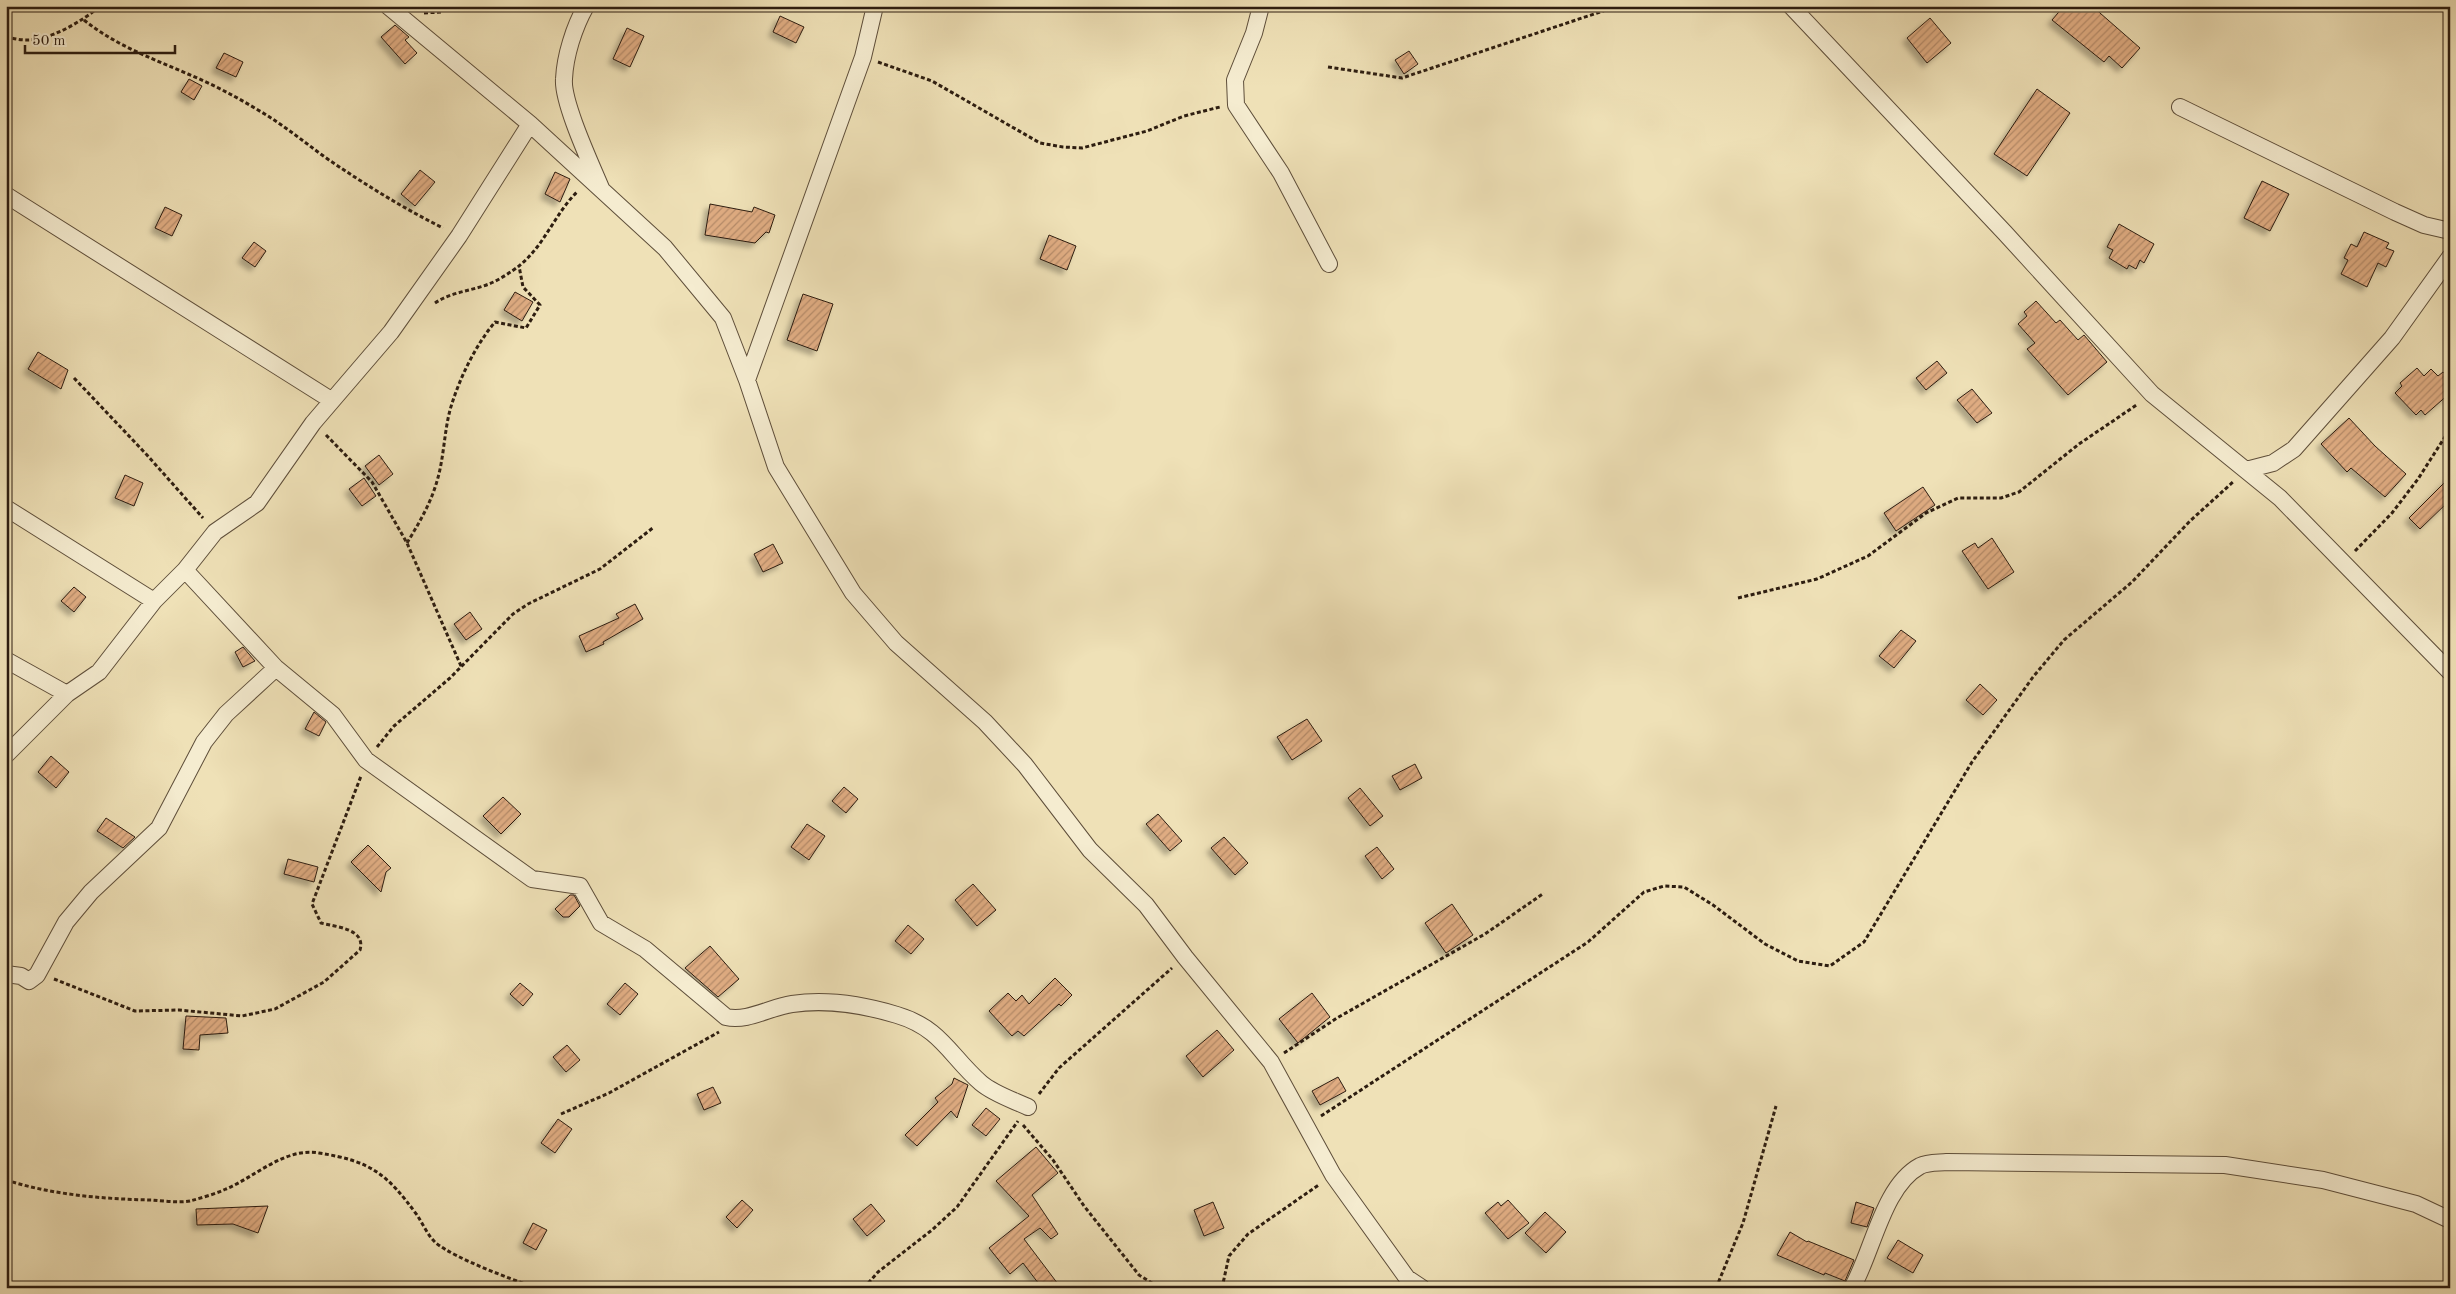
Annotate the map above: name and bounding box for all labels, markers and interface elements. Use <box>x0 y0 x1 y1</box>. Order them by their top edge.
scale bar <box>25 22 175 54</box>
text: 50 m <box>32 34 66 49</box>

